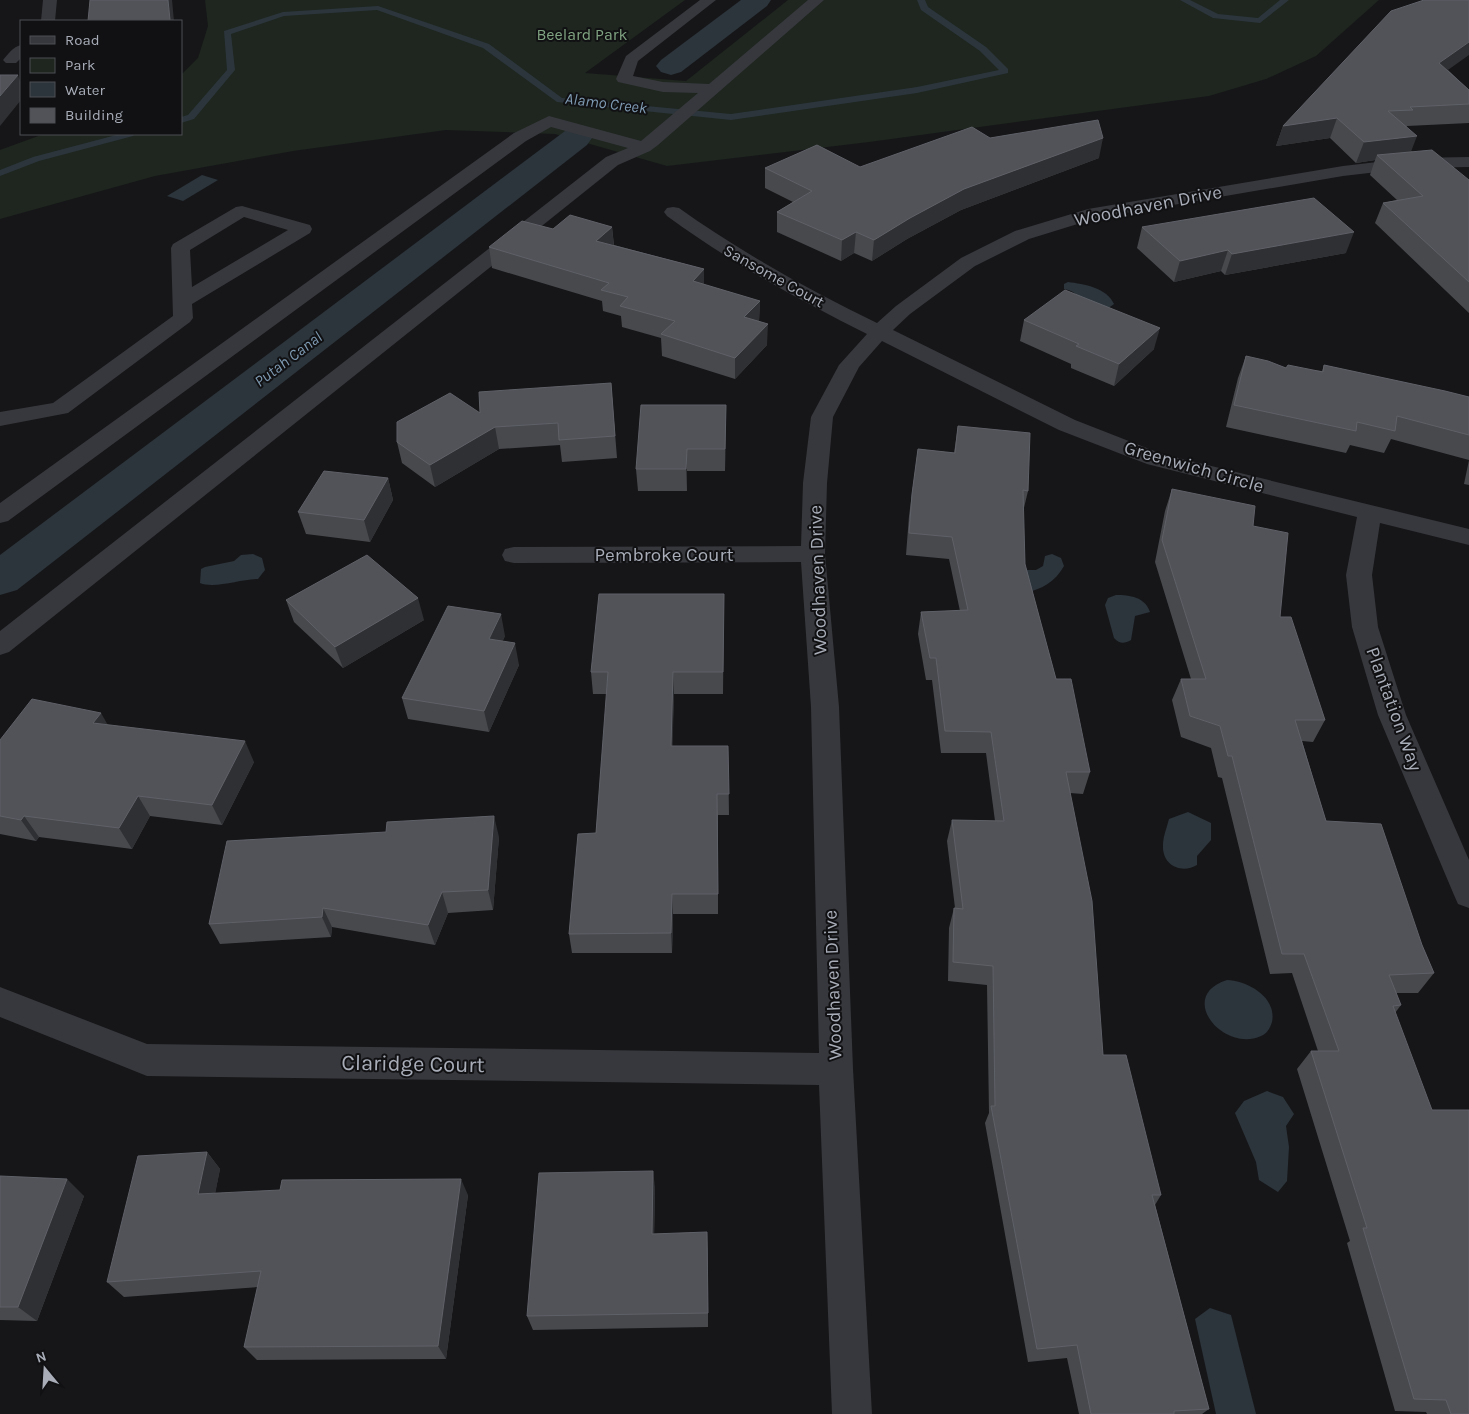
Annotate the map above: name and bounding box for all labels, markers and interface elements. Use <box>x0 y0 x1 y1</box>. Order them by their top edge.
legend <box>20 20 182 135</box>
park label: Beelard Park <box>536 25 628 44</box>
text: Road <box>65 31 100 49</box>
text: Park <box>65 56 95 74</box>
text: Water <box>65 81 106 99</box>
water label: Alamo Creek <box>564 89 649 118</box>
text: Building <box>65 106 123 124</box>
street label: Woodhaven Drive <box>1072 181 1224 231</box>
street label: Sansome Court <box>720 240 828 312</box>
water label: Putah Canal <box>250 327 326 391</box>
street label: Greenwich Circle <box>1122 437 1266 497</box>
street label: Woodhaven Drive <box>804 505 832 655</box>
street label: Pembroke Court <box>594 544 734 566</box>
street label: Plantation Way <box>1361 644 1427 774</box>
street label: Woodhaven Drive <box>819 910 847 1060</box>
street label: Claridge Court <box>341 1050 485 1078</box>
north arrow <box>20 1344 70 1394</box>
text: N <box>34 1347 49 1367</box>

